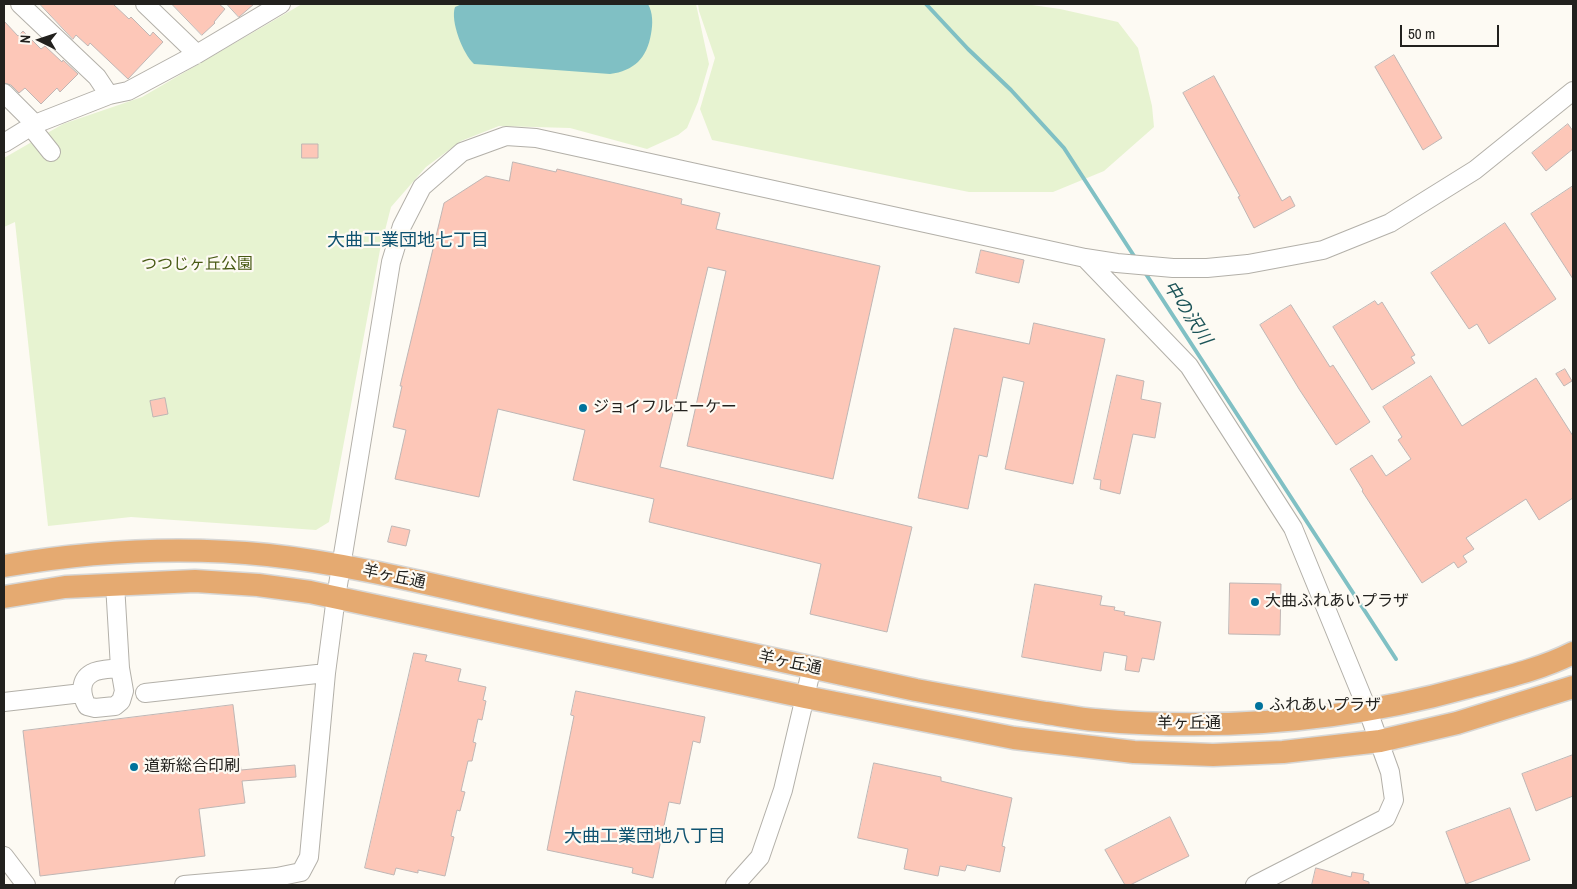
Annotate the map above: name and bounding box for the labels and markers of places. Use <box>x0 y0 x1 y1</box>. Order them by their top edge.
place label: ジョイフルエーケー <box>593 398 737 418</box>
marker: ジョイフルエーケー <box>577 402 589 414</box>
place label: 大曲ふれあいプラザ <box>1265 592 1409 612</box>
marker: 大曲ふれあいプラザ <box>1249 596 1261 608</box>
place label: ふれあいプラザ <box>1269 696 1381 716</box>
marker: ふれあいプラザ <box>1253 700 1265 712</box>
place label: 道新総合印刷 <box>144 757 240 777</box>
marker: 道新総合印刷 <box>128 761 140 773</box>

